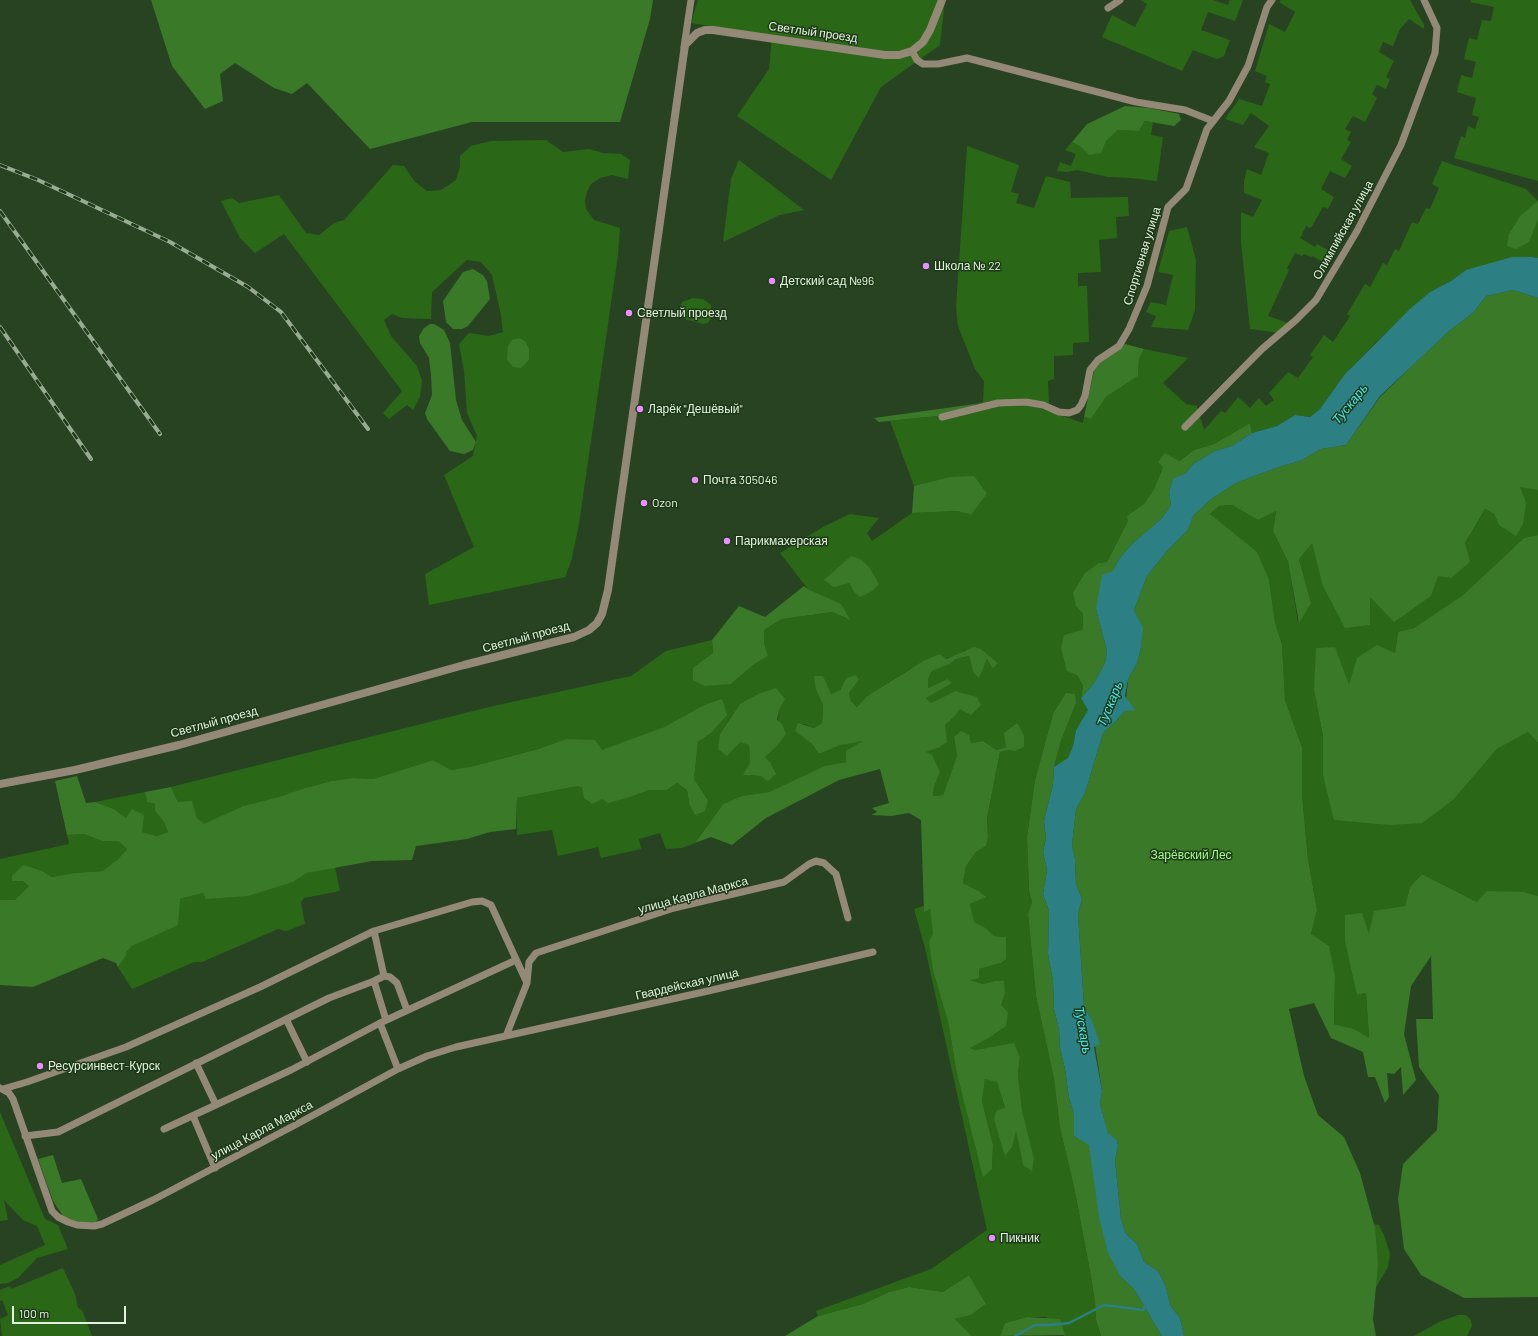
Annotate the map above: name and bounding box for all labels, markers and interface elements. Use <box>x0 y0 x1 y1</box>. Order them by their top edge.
street label: Светлый проезд <box>768 19 858 45</box>
street label: Олимпийская улица <box>1310 178 1376 282</box>
street label: Спортивная улица <box>1120 205 1164 307</box>
place label: Школа № 22 <box>934 259 1001 273</box>
marker: Школа № 22 <box>921 261 931 271</box>
place label: Детский сад №96 <box>780 274 874 288</box>
marker: Детский сад №96 <box>767 276 777 286</box>
place label: Светлый проезд <box>637 306 727 320</box>
marker: Светлый проезд <box>624 308 634 318</box>
water label: Тускарь <box>1329 380 1371 428</box>
place label: Ларёк "Дешёвый" <box>648 402 743 416</box>
marker: Ларёк "Дешёвый" <box>635 404 645 414</box>
place label: Почта 305046 <box>703 473 777 487</box>
marker: Почта 305046 <box>690 475 700 485</box>
place label: Ozon <box>652 496 678 510</box>
marker: Ozon <box>639 498 649 508</box>
place label: Парикмахерская <box>735 534 828 548</box>
marker: Парикмахерская <box>722 536 732 546</box>
street label: Светлый проезд <box>481 618 571 656</box>
water label: Тускарь <box>1094 679 1126 729</box>
street label: Светлый проезд <box>169 703 259 741</box>
park label: Зарёвский Лес <box>1150 848 1232 862</box>
street label: улица Карла Маркса <box>637 873 749 917</box>
street label: Гвардейская улица <box>634 965 740 1003</box>
water label: Тускарь <box>1071 1005 1095 1055</box>
place label: Ресурсинвест-Курск <box>48 1059 160 1073</box>
marker: Ресурсинвест-Курск <box>35 1061 45 1071</box>
street label: улица Карла Маркса <box>209 1097 315 1163</box>
place label: Пикник <box>1000 1231 1039 1245</box>
marker: Пикник <box>987 1233 997 1243</box>
scale bar <box>14 1298 128 1324</box>
text: 100 m <box>19 1306 49 1320</box>

